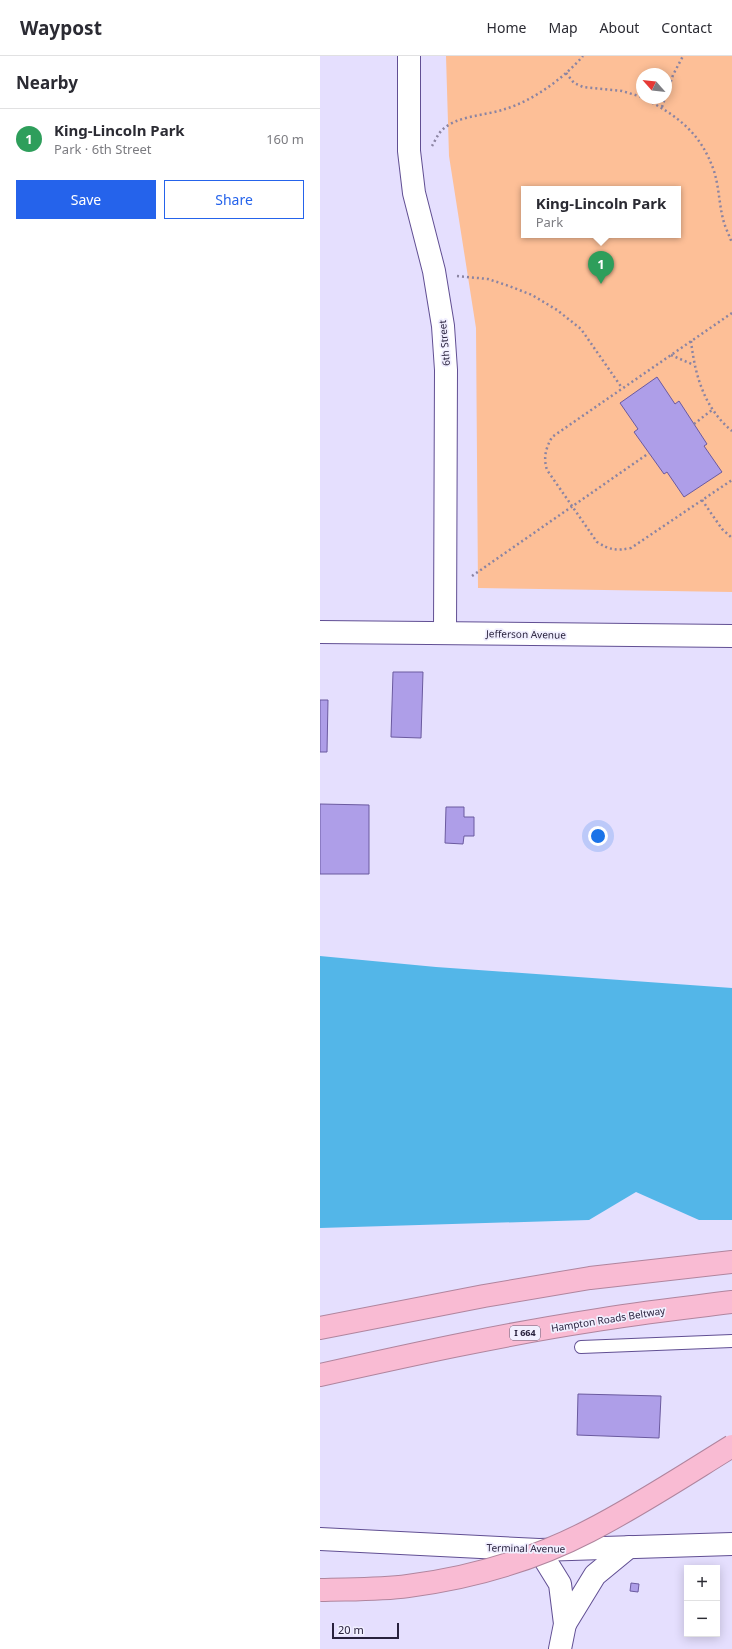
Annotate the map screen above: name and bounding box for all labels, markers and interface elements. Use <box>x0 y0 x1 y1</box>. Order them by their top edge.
text: Waypost <box>20 15 102 41</box>
text: Home <box>487 18 526 37</box>
text: Map <box>548 18 578 37</box>
text: About <box>600 18 639 37</box>
text: Contact <box>661 18 712 37</box>
north arrow <box>636 68 672 104</box>
text: Nearby <box>16 71 78 94</box>
text: King-Lincoln Park <box>54 120 185 140</box>
text: 1 <box>25 130 33 148</box>
text: 160 m <box>266 130 304 148</box>
text: Park · 6th Street <box>54 140 152 158</box>
button: Save <box>16 180 156 219</box>
button: Share <box>164 180 304 219</box>
popup <box>521 186 681 238</box>
text: King-Lincoln Park <box>536 193 666 213</box>
text: Park <box>536 213 563 231</box>
pin: 1 <box>588 251 614 284</box>
street label: 6th Street <box>435 319 453 367</box>
street label: Jefferson Avenue <box>485 626 566 642</box>
your location <box>588 826 608 846</box>
street label: Hampton Roads Beltway <box>550 1303 667 1335</box>
road number: I 664 <box>510 1326 540 1340</box>
street label: Terminal Avenue <box>487 1540 566 1556</box>
map controls <box>684 1565 720 1637</box>
button: + <box>684 1565 720 1601</box>
button: − <box>684 1601 720 1637</box>
scale bar <box>332 1621 399 1640</box>
text: 20 m <box>338 1622 364 1637</box>

